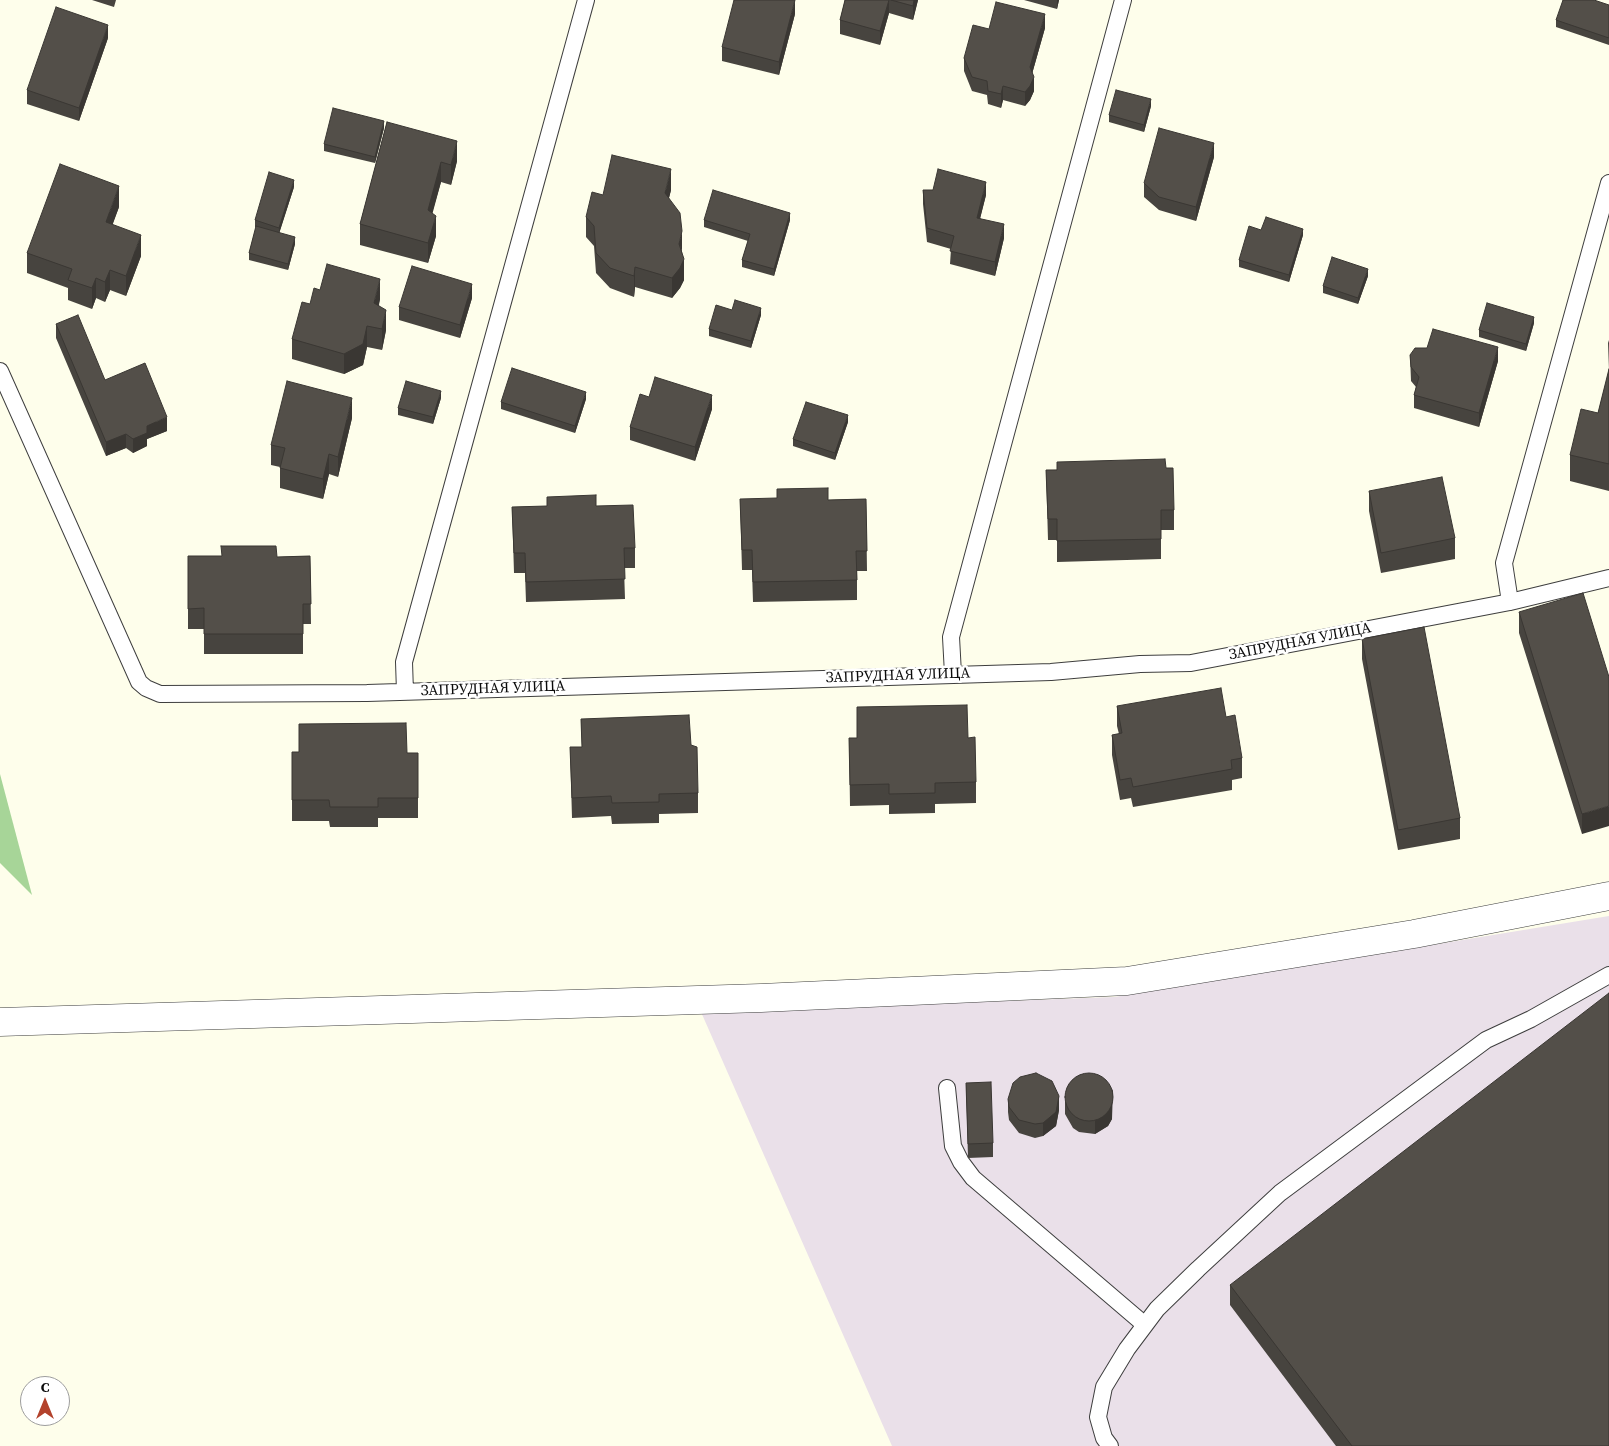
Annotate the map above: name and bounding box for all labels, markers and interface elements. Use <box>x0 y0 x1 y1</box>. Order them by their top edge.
street label: ЗАПРУДНАЯ УЛИЦА <box>1227 619 1373 665</box>
street label: ЗАПРУДНАЯ УЛИЦА <box>825 664 971 688</box>
street label: ЗАПРУДНАЯ УЛИЦА <box>420 677 566 701</box>
north arrow <box>20 1376 70 1426</box>
text: С <box>41 1377 49 1397</box>

